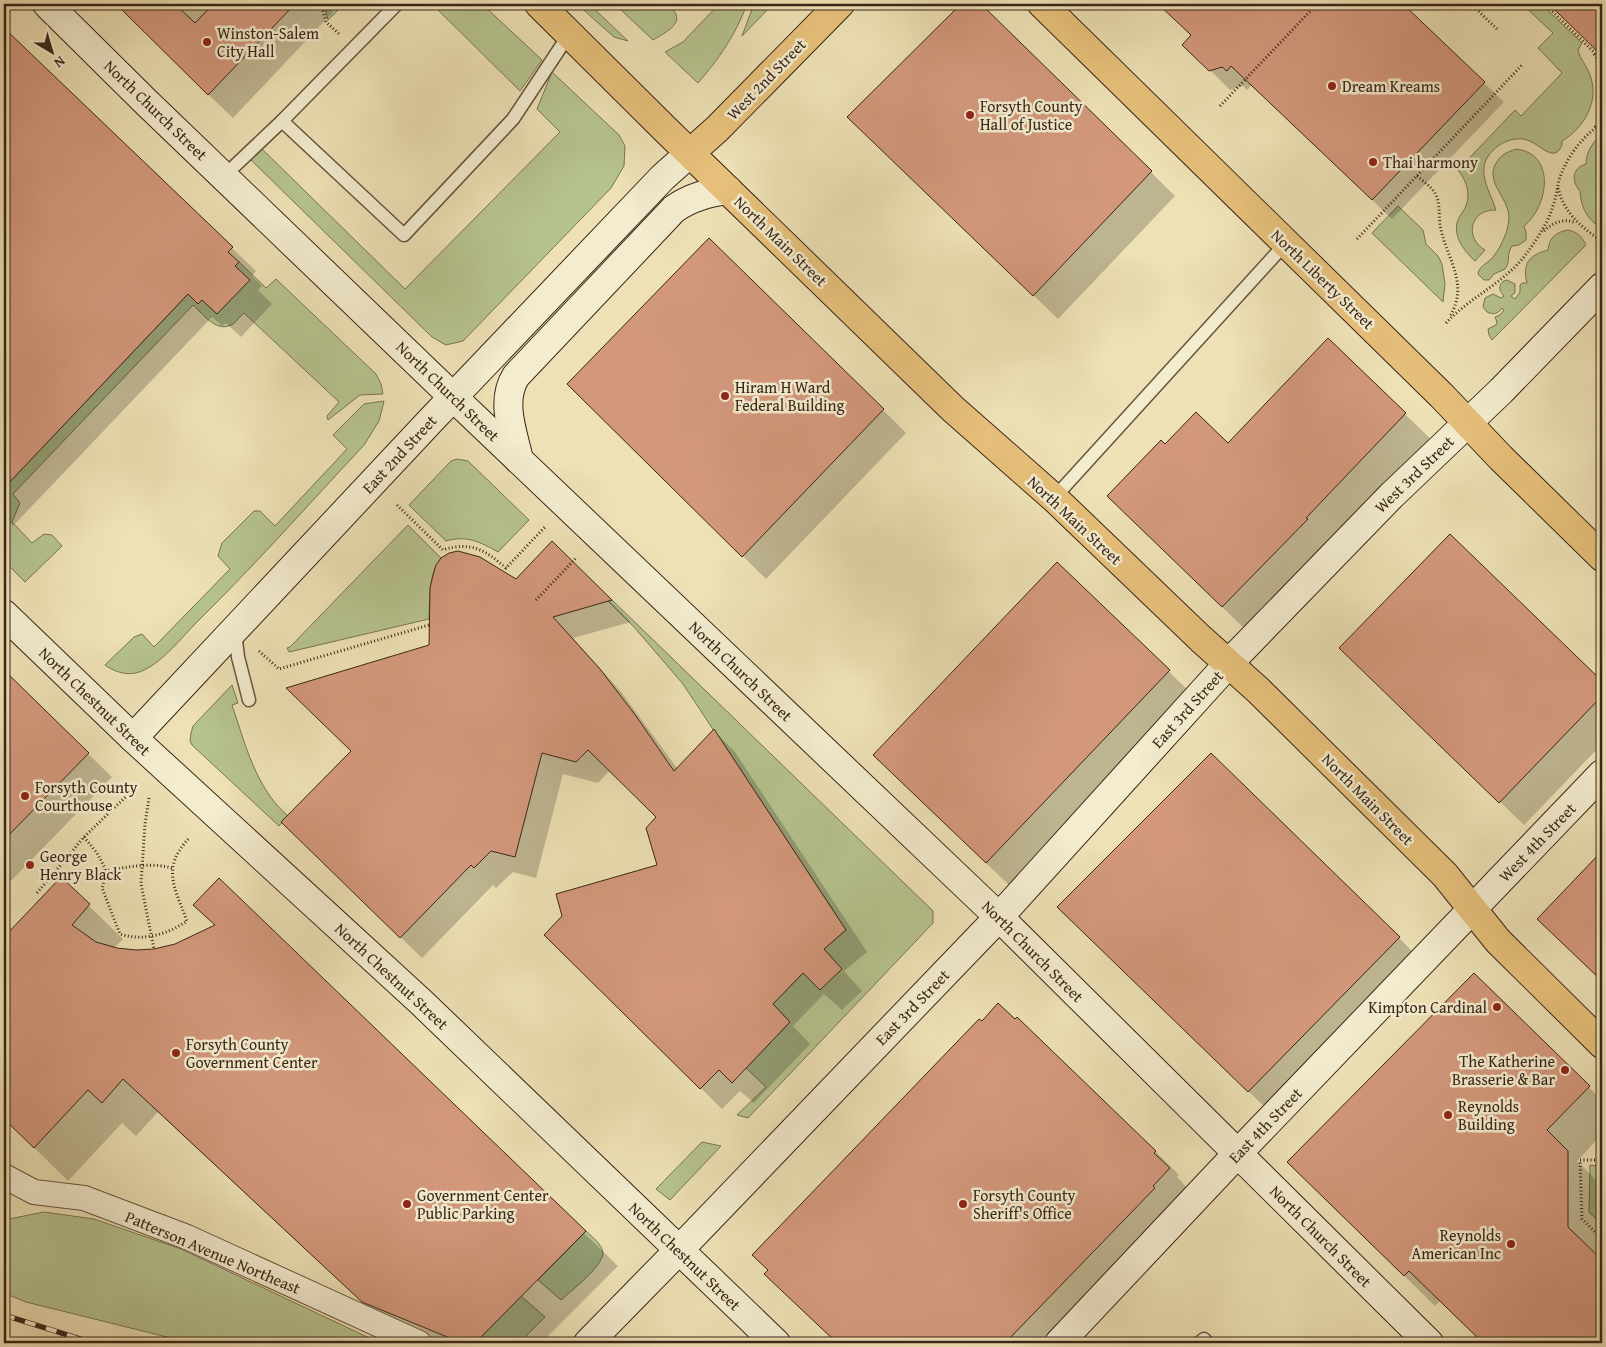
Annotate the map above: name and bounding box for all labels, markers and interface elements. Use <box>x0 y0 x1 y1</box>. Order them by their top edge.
place label: Winston-Salem City Hall <box>217 21 319 63</box>
north arrow <box>28 28 78 78</box>
street label: West 2nd Street <box>721 33 811 125</box>
marker: Winston-Salem City Hall <box>201 36 213 48</box>
text: N <box>50 51 70 73</box>
street label: North Church Street <box>99 54 213 166</box>
place label: Dream Kreams <box>1342 74 1440 98</box>
marker: Dream Kreams <box>1326 80 1338 92</box>
place label: Forsyth County Hall of Justice <box>980 94 1083 136</box>
marker: Forsyth County Hall of Justice <box>964 109 976 121</box>
place label: Thai harmony <box>1383 150 1478 174</box>
marker: Thai harmony <box>1367 156 1379 168</box>
street label: North Main Street <box>729 190 833 292</box>
street label: North Liberty Street <box>1266 223 1380 335</box>
street label: North Church Street <box>391 335 505 447</box>
place label: Hiram H Ward Federal Building <box>735 375 844 417</box>
marker: Hiram H Ward Federal Building <box>719 390 731 402</box>
street label: East 2nd Street <box>356 409 442 499</box>
street label: West 3rd Street <box>1369 429 1460 518</box>
street label: North Main Street <box>1022 470 1128 570</box>
street label: North Church Street <box>684 615 798 727</box>
street label: North Chestnut Street <box>33 641 157 761</box>
street label: East 3rd Street <box>1145 664 1229 753</box>
street label: North Main Street <box>1317 748 1420 851</box>
place label: Forsyth County Courthouse <box>35 775 138 817</box>
marker: Forsyth County Courthouse <box>19 790 31 802</box>
street label: West 4th Street <box>1493 797 1581 887</box>
place label: George Henry Black <box>40 844 122 886</box>
marker: George Henry Black <box>24 859 36 871</box>
street label: North Church Street <box>976 894 1090 1008</box>
street label: North Chestnut Street <box>330 917 455 1035</box>
street label: East 3rd Street <box>869 963 955 1051</box>
place label: Kimpton Cardinal <box>1368 995 1488 1019</box>
marker: Kimpton Cardinal <box>1491 1001 1503 1013</box>
place label: Forsyth County Government Center <box>186 1032 318 1074</box>
marker: Forsyth County Government Center <box>170 1047 182 1059</box>
place label: The Katherine Brasserie & Bar <box>1452 1049 1555 1091</box>
marker: The Katherine Brasserie & Bar <box>1559 1064 1571 1076</box>
street label: East 4th Street <box>1222 1081 1308 1168</box>
place label: Reynolds Building <box>1458 1094 1519 1136</box>
marker: Reynolds Building <box>1442 1109 1454 1121</box>
street label: North Church Street <box>1264 1179 1378 1293</box>
place label: Government Center Public Parking <box>417 1183 549 1225</box>
place label: Forsyth County Sheriff's Office <box>973 1183 1076 1225</box>
street label: North Chestnut Street <box>623 1196 747 1316</box>
marker: Government Center Public Parking <box>401 1198 413 1210</box>
marker: Forsyth County Sheriff's Office <box>957 1198 969 1210</box>
street label: Patterson Avenue Northeast <box>122 1204 305 1300</box>
place label: Reynolds American Inc <box>1411 1223 1501 1265</box>
marker: Reynolds American Inc <box>1505 1238 1517 1250</box>

